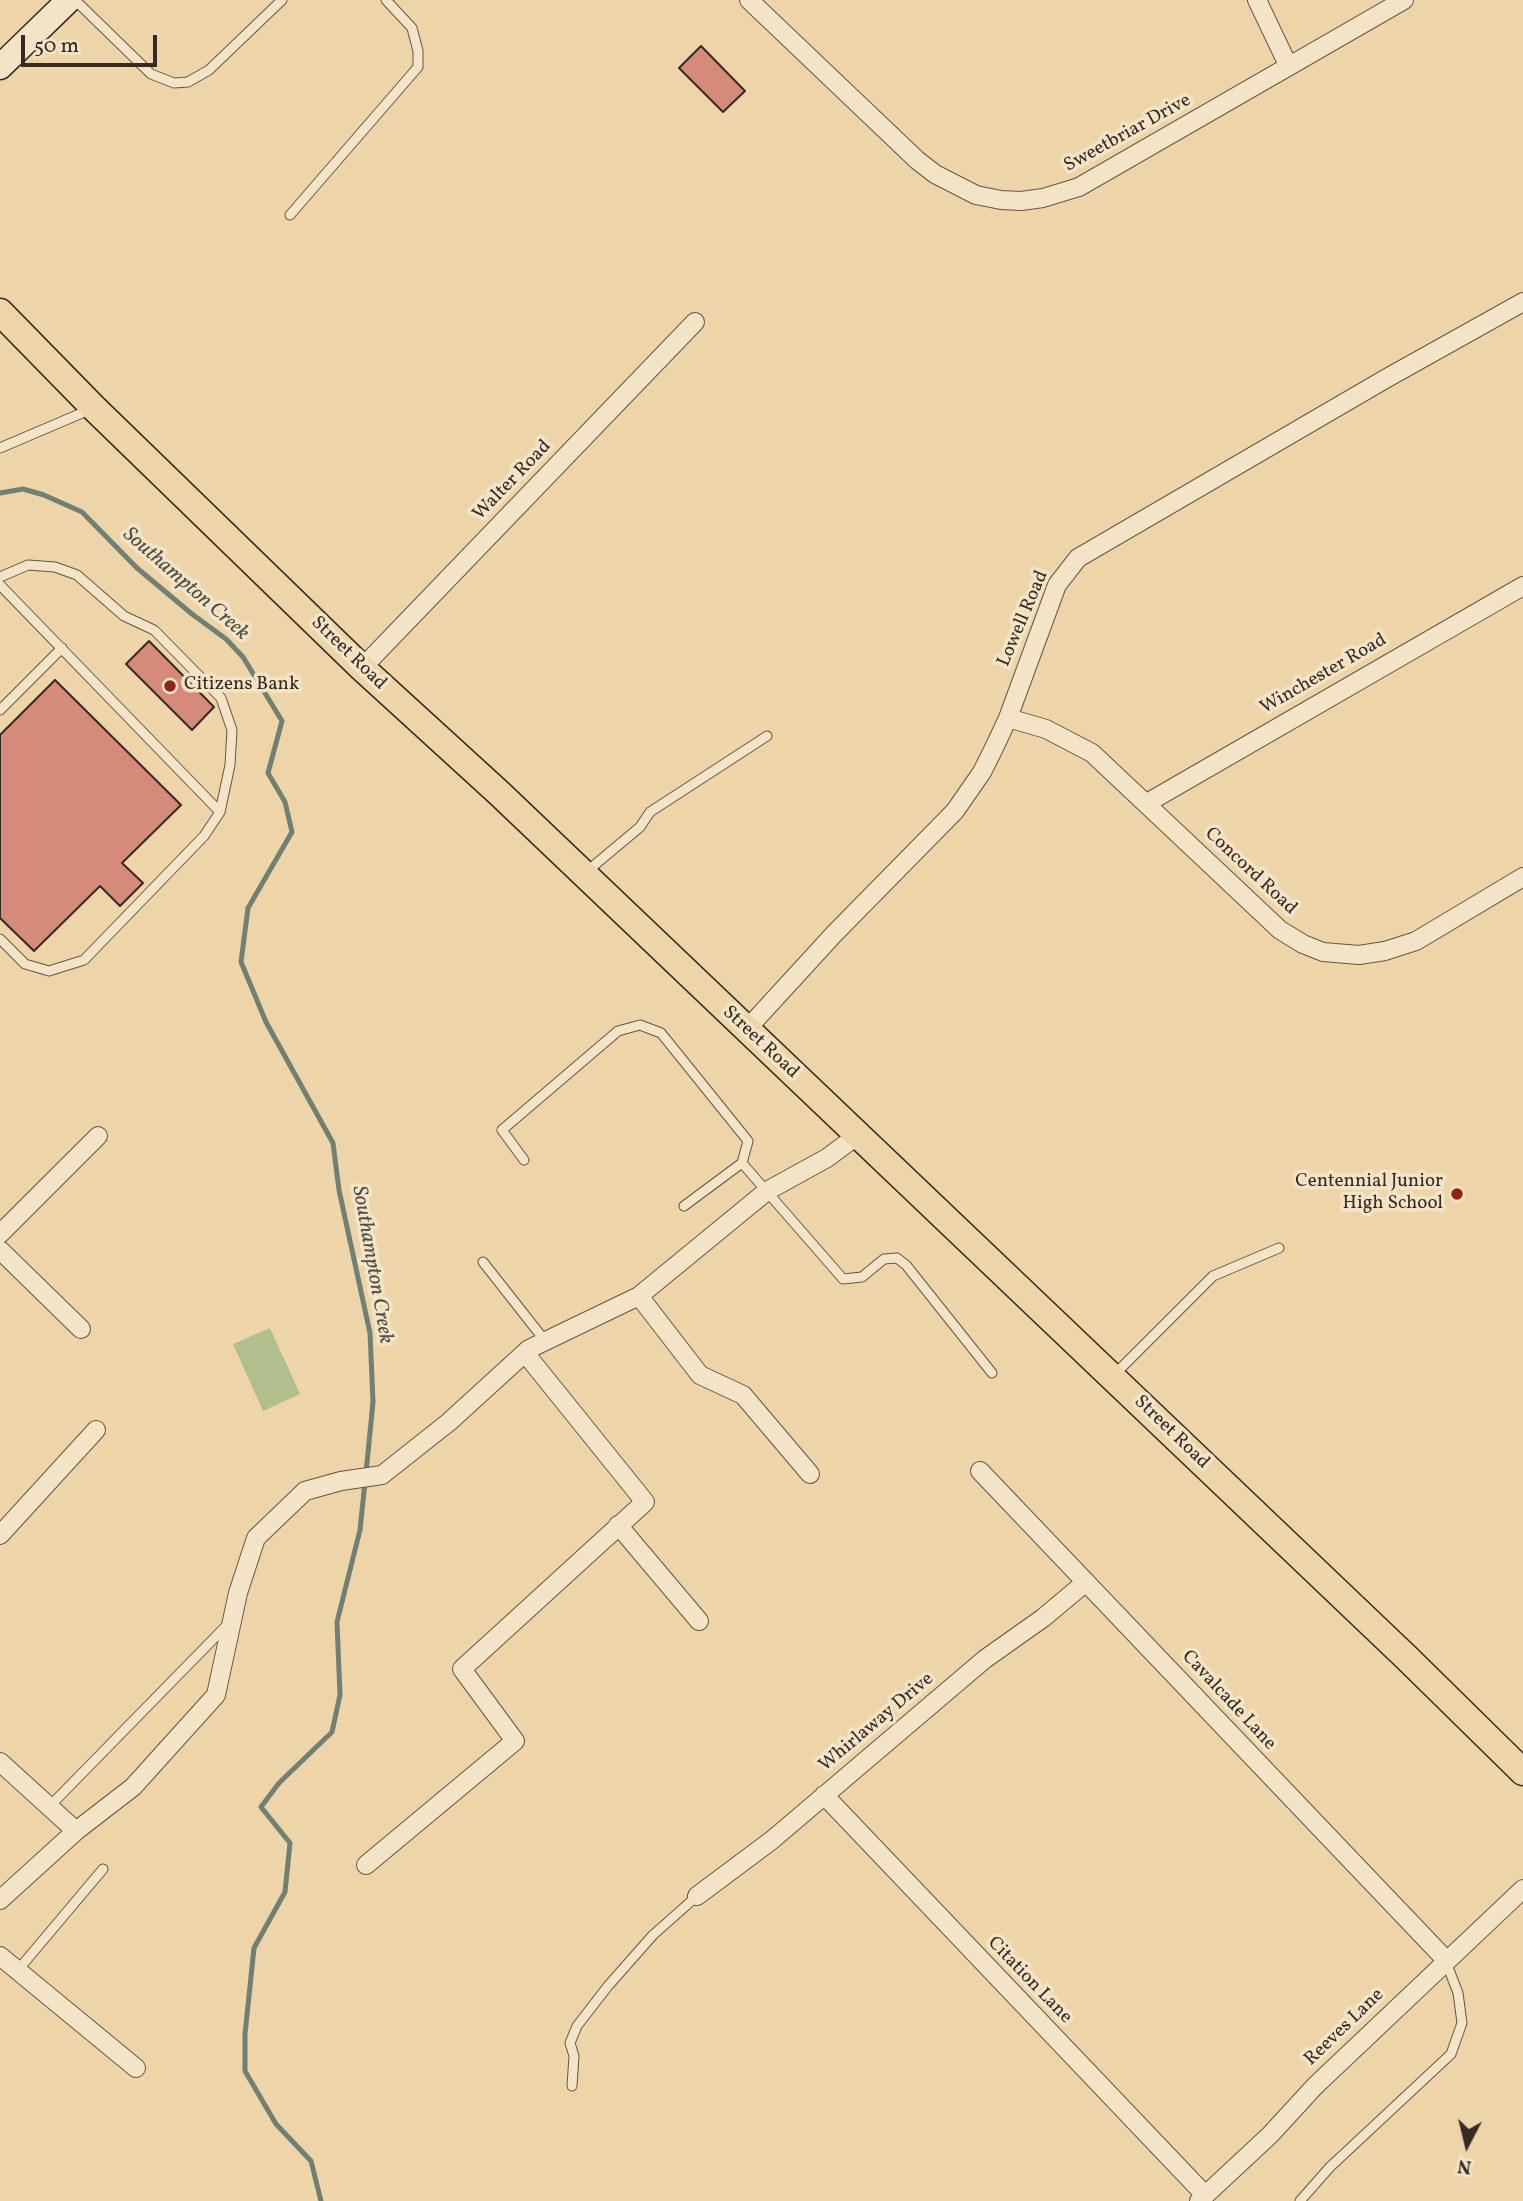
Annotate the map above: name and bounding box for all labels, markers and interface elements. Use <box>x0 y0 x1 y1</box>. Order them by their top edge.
scale bar <box>24 21 161 65</box>
text: 50 m <box>34 32 79 61</box>
street label: Sweetbriar Drive <box>1061 90 1195 178</box>
street label: Walter Road <box>469 436 557 526</box>
water label: Southampton Creek <box>117 523 253 647</box>
street label: Lowell Road <box>994 568 1054 670</box>
street label: Street Road <box>305 612 391 696</box>
street label: Winchester Road <box>1257 630 1391 720</box>
place label: Citizens Bank <box>184 675 299 697</box>
marker: Citizens Bank <box>162 678 178 694</box>
street label: Concord Road <box>1199 823 1301 921</box>
street label: Street Road <box>717 1002 803 1084</box>
place label: Centennial Junior High School <box>1295 1172 1443 1216</box>
water label: Southampton Creek <box>345 1184 397 1346</box>
marker: Centennial Junior High School <box>1449 1186 1465 1202</box>
street label: Street Road <box>1128 1391 1214 1475</box>
street label: Cavalcade Lane <box>1176 1646 1280 1756</box>
street label: Whirlaway Drive <box>815 1668 939 1778</box>
street label: Citation Lane <box>982 1933 1076 2029</box>
street label: Reeves Lane <box>1301 1984 1389 2072</box>
north arrow <box>1432 2110 1502 2180</box>
text: N <box>1456 2152 1473 2180</box>

